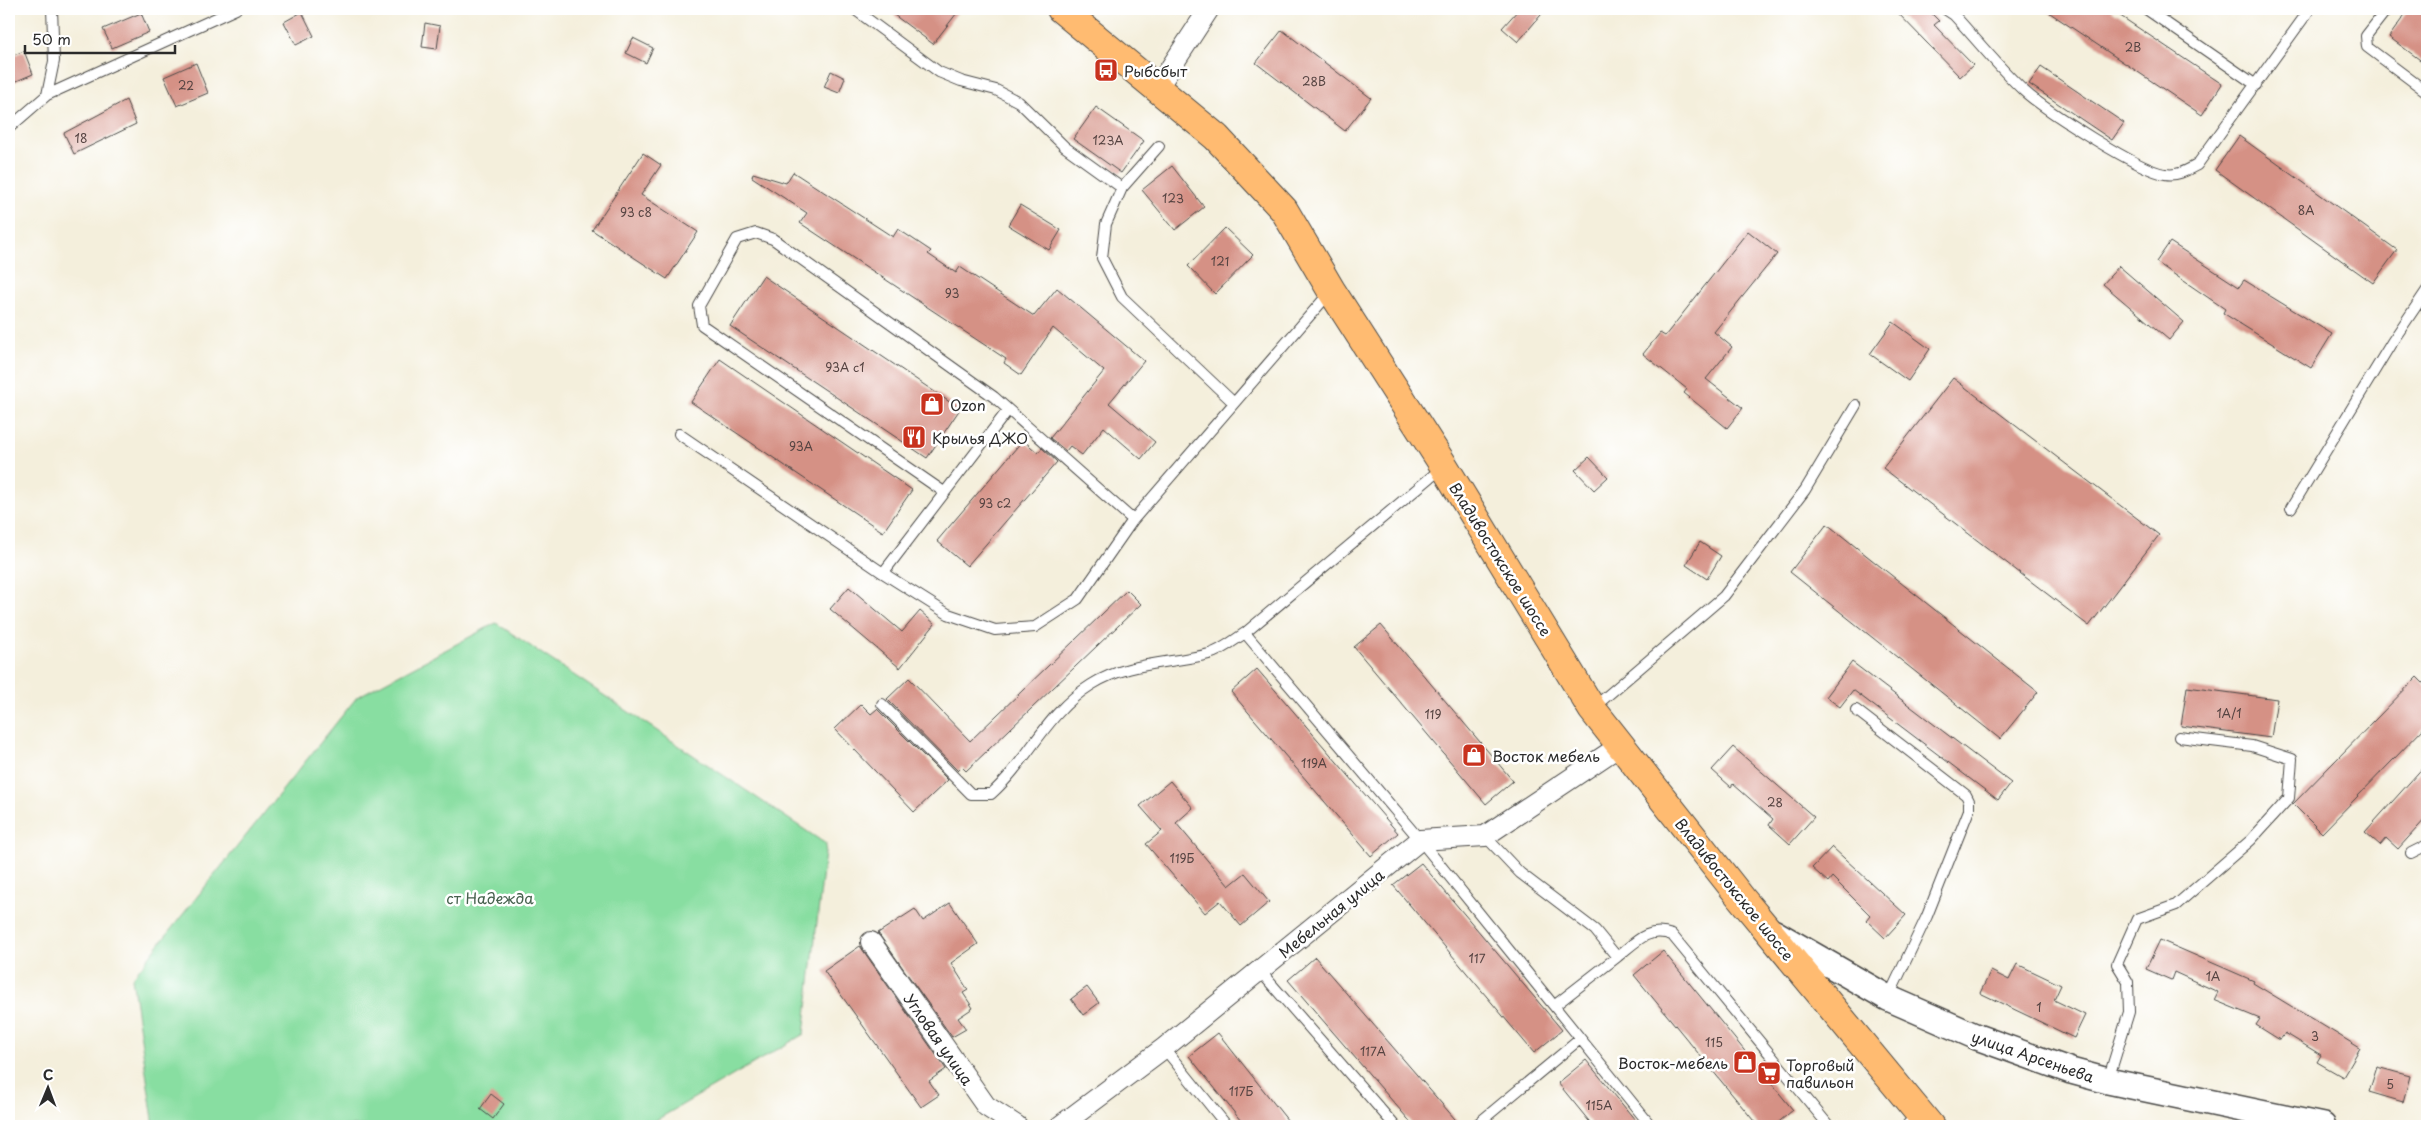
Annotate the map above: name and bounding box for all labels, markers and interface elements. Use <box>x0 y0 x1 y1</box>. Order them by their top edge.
scale bar <box>25 22 175 54</box>
text: 50 m <box>32 27 71 50</box>
house number: 2В <box>2125 38 2141 56</box>
bus stop icon: Рыбсбыт <box>1093 57 1119 83</box>
place label: Рыбсбыт <box>1124 59 1188 82</box>
house number: 28В <box>1302 72 1326 90</box>
house number: 22 <box>178 76 194 94</box>
house number: 18 <box>75 129 87 147</box>
house number: 123А <box>1092 131 1124 149</box>
house number: 123 <box>1162 189 1184 207</box>
house number: 8А <box>2298 201 2314 219</box>
house number: 93 с8 <box>620 203 652 221</box>
house number: 121 <box>1211 252 1229 270</box>
house number: 93 <box>945 284 959 302</box>
house number: 93А с1 <box>825 358 865 376</box>
shop icon: Ozon <box>919 391 945 417</box>
place label: Ozon <box>950 393 986 416</box>
restaurant icon: Крылья ДЖО <box>901 424 927 450</box>
place label: Крылья ДЖО <box>932 426 1028 449</box>
house number: 93А <box>789 437 813 455</box>
street label: Владивостокское шоссе <box>1444 478 1558 640</box>
house number: 93 с2 <box>979 494 1011 512</box>
house number: 1А/1 <box>2216 704 2242 722</box>
house number: 119 <box>1424 705 1442 723</box>
shop icon: Восток мебель <box>1461 742 1487 768</box>
place label: Восток мебель <box>1492 744 1600 767</box>
house number: 119А <box>1301 754 1327 772</box>
house number: 28 <box>1767 793 1783 811</box>
street label: Владивостокское шоссе <box>1670 813 1800 965</box>
house number: 119Б <box>1170 849 1195 867</box>
street label: Мебельная улица <box>1273 863 1389 963</box>
park label: ст Надежда <box>446 886 534 909</box>
house number: 117 <box>1469 949 1486 967</box>
house number: 1А <box>2206 967 2220 985</box>
street label: Угловая улица <box>899 988 980 1090</box>
house number: 1 <box>2036 998 2042 1016</box>
street label: улица Арсеньева <box>1969 1024 2098 1088</box>
house number: 3 <box>2311 1027 2319 1045</box>
house number: 115 <box>1705 1033 1723 1051</box>
house number: 117А <box>1360 1042 1386 1060</box>
shop icon: Восток-мебель <box>1732 1049 1758 1075</box>
place label: Восток-мебель <box>1618 1051 1728 1074</box>
place label: Торговый павильон <box>1786 1053 1854 1093</box>
supermarket icon: Торговый павильон <box>1756 1060 1782 1086</box>
north arrow <box>22 1062 72 1112</box>
text: С <box>43 1064 54 1085</box>
house number: 5 <box>2386 1075 2394 1093</box>
house number: 117Б <box>1229 1082 1253 1100</box>
house number: 115А <box>1586 1096 1612 1114</box>

